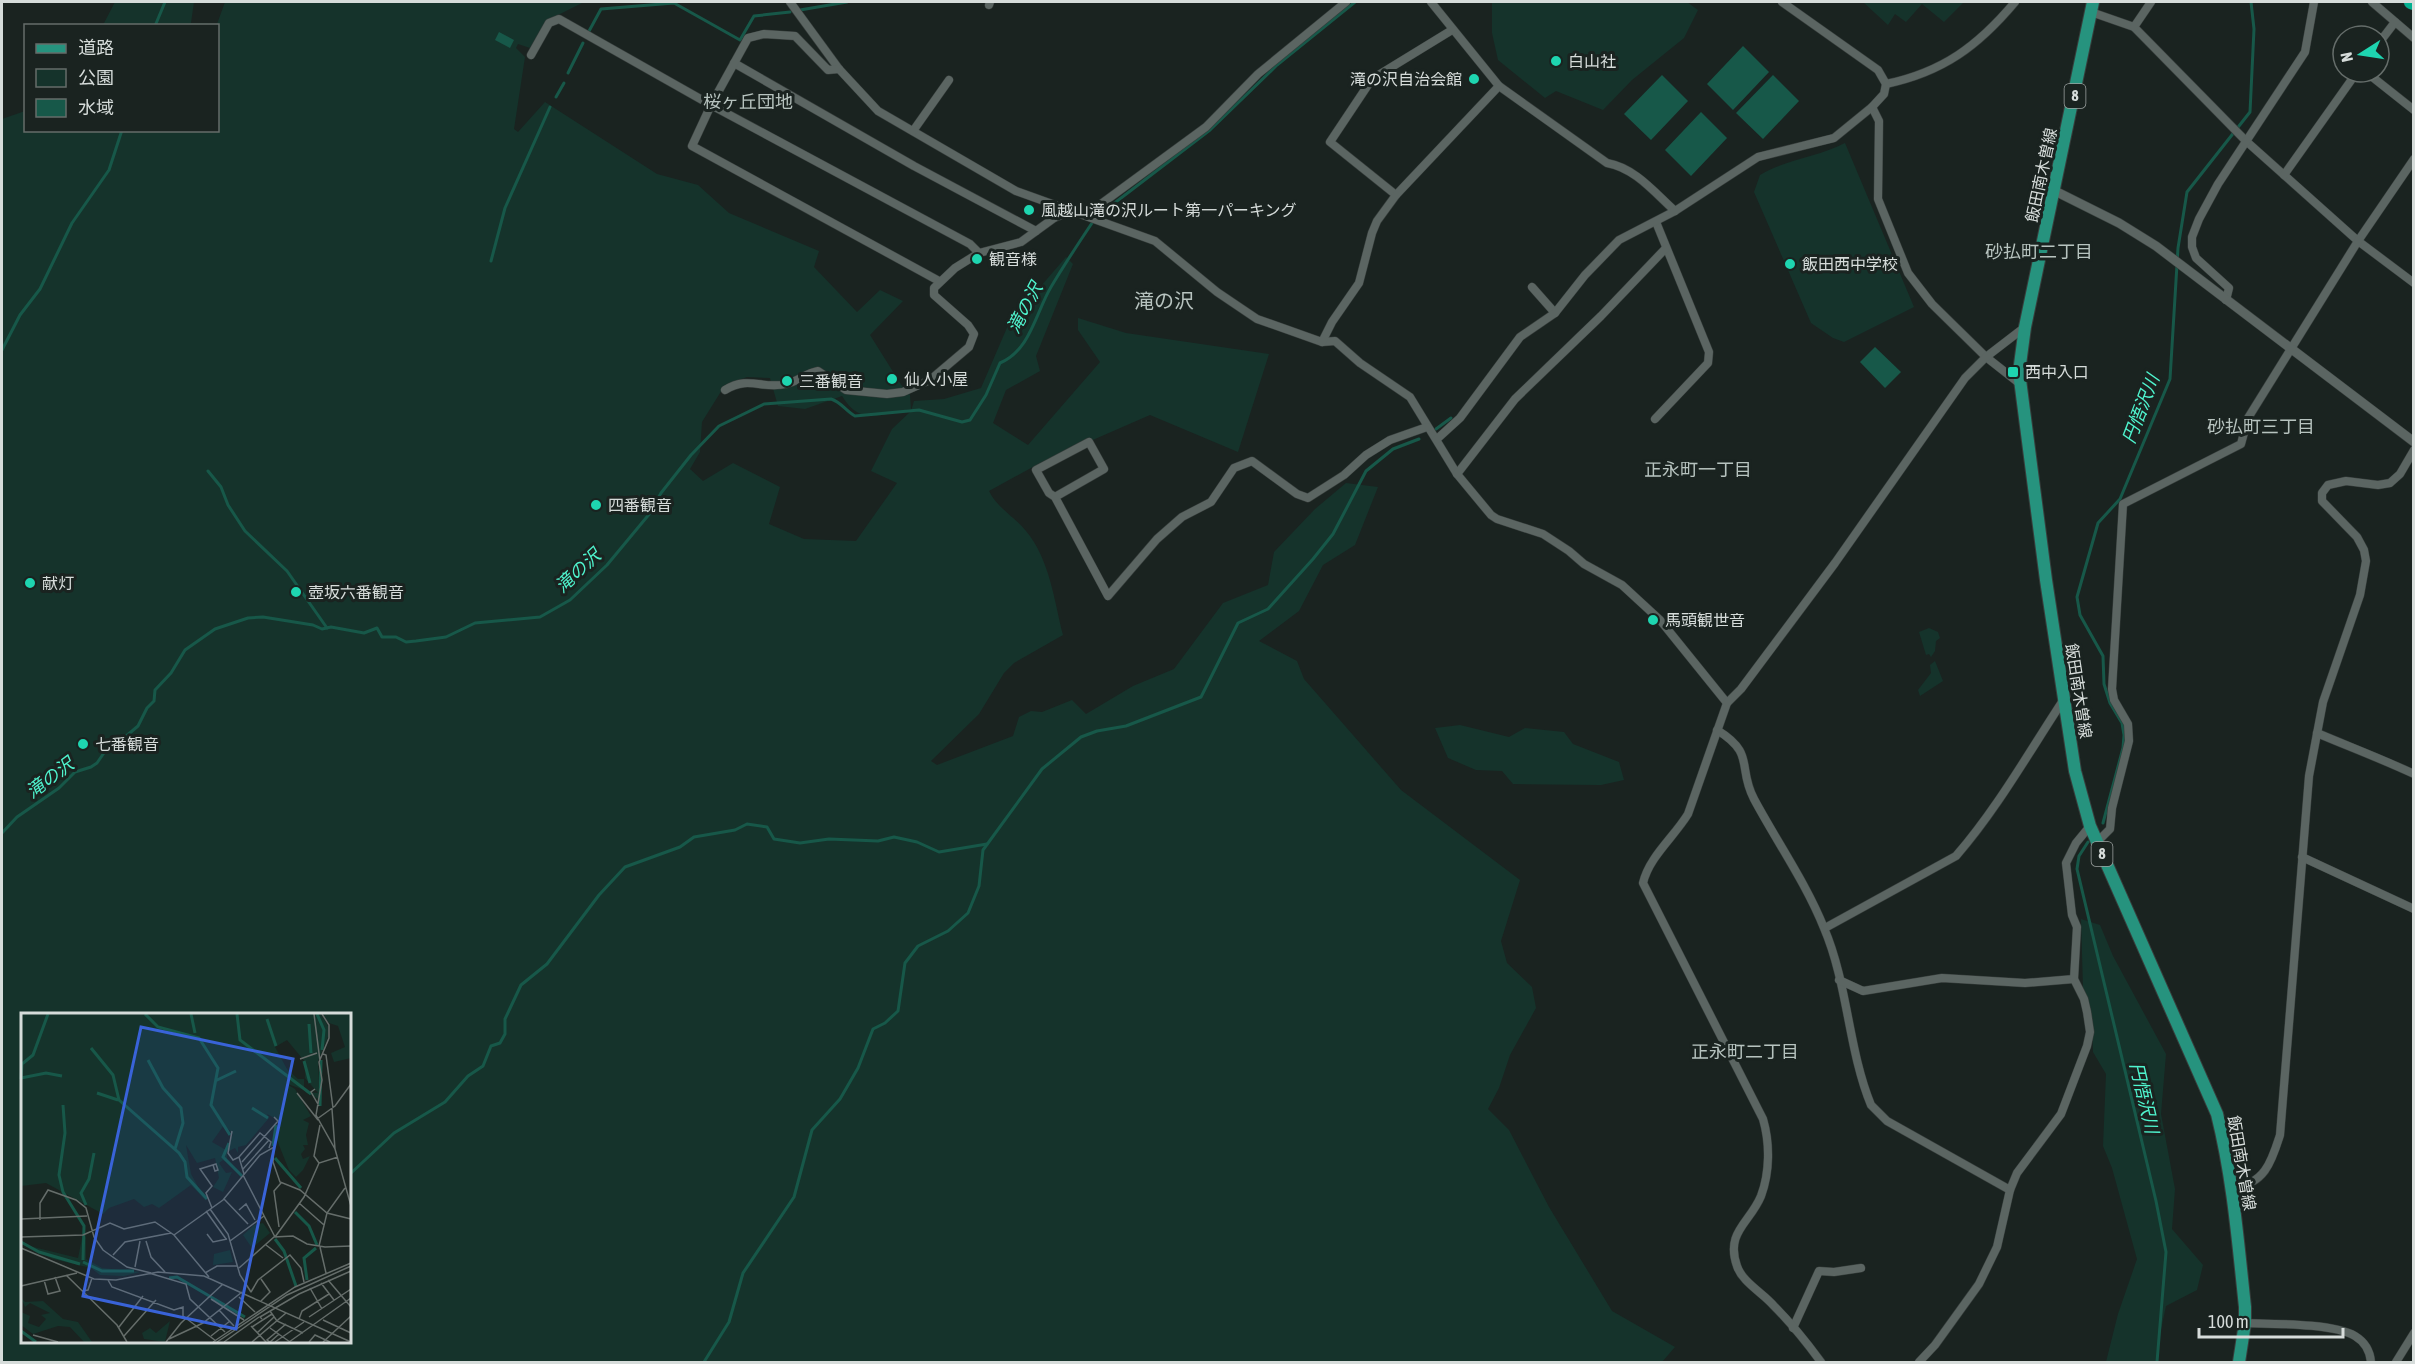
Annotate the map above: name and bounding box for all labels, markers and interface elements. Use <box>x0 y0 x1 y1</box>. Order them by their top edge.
legend <box>24 24 219 132</box>
north arrow <box>2331 24 2391 84</box>
text: 道路 <box>78 37 114 58</box>
text: N <box>2337 51 2356 64</box>
place label: 白山社 <box>1568 52 1616 70</box>
marker: 白山社 <box>1549 54 1563 68</box>
text: 公園 <box>78 67 114 88</box>
place label: 滝の沢自治会館 <box>1350 70 1462 88</box>
marker: 滝の沢自治会館 <box>1467 72 1481 86</box>
road number: 8 <box>2064 84 2086 108</box>
district label: 桜ヶ丘団地 <box>703 91 793 112</box>
text: 水域 <box>78 97 114 118</box>
street label: 飯田南木曽線 <box>2022 126 2060 224</box>
place label: 風越山滝の沢ルート第一パーキング <box>1041 201 1297 219</box>
marker: 風越山滝の沢ルート第一パーキング <box>1022 203 1036 217</box>
district label: 砂払町二丁目 <box>1985 241 2093 262</box>
place label: 観音様 <box>989 250 1037 268</box>
marker: 観音様 <box>970 252 984 266</box>
place label: 飯田西中学校 <box>1802 255 1898 273</box>
marker: 飯田西中学校 <box>1783 257 1797 271</box>
water label: 滝の沢 <box>1003 277 1047 337</box>
district label: 滝の沢 <box>1134 289 1194 312</box>
place label: 西中入口 <box>2025 363 2089 381</box>
marker: 西中入口 <box>2006 365 2020 379</box>
place label: 仙人小屋 <box>904 370 968 388</box>
water label: 円悟沢川 <box>2118 370 2164 446</box>
place label: 三番観音 <box>799 372 863 390</box>
marker: 仙人小屋 <box>885 372 899 386</box>
marker: 三番観音 <box>780 374 794 388</box>
district label: 砂払町三丁目 <box>2207 416 2315 437</box>
district label: 正永町一丁目 <box>1644 459 1752 480</box>
place label: 四番観音 <box>608 496 672 514</box>
marker: 四番観音 <box>589 498 603 512</box>
water label: 滝の沢 <box>551 543 606 597</box>
place label: 献灯 <box>42 574 74 592</box>
marker: 献灯 <box>23 576 37 590</box>
place label: 壺坂六番観音 <box>308 583 404 601</box>
marker: 壺坂六番観音 <box>289 585 303 599</box>
place label: 馬頭観世音 <box>1665 611 1745 629</box>
marker: 馬頭観世音 <box>1646 613 1660 627</box>
street label: 飯田南木曽線 <box>2063 642 2095 740</box>
place label: 七番観音 <box>95 735 159 753</box>
marker: 七番観音 <box>76 737 90 751</box>
water label: 滝の沢 <box>22 752 79 802</box>
road number: 8 <box>2092 842 2112 866</box>
inset map <box>21 1013 351 1343</box>
district label: 正永町二丁目 <box>1691 1041 1799 1062</box>
water label: 円悟沢川 <box>2126 1060 2163 1137</box>
street label: 飯田南木曽線 <box>2225 1114 2259 1212</box>
scale bar <box>2199 1301 2343 1339</box>
text: 100 m <box>2208 1311 2249 1332</box>

